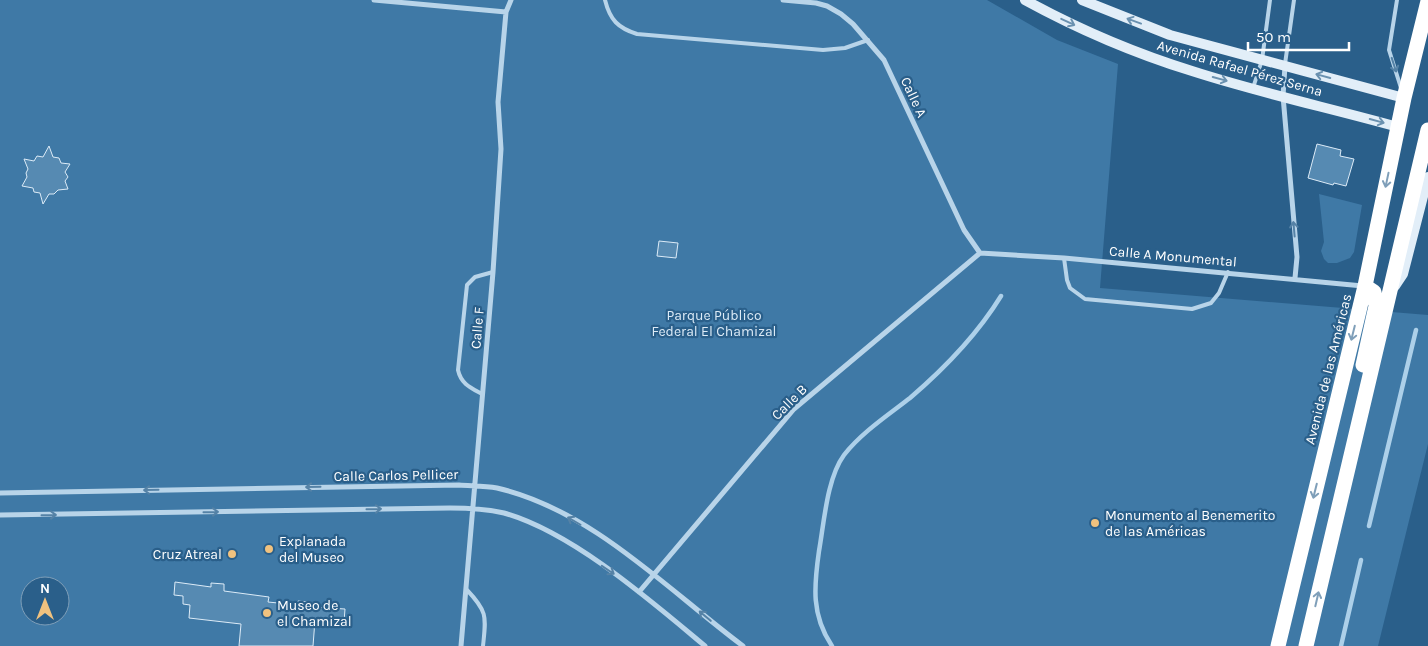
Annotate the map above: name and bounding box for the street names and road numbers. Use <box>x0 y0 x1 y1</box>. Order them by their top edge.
street label: Avenida Rafael Pérez Serna <box>1155 37 1324 100</box>
street label: Calle A <box>897 74 930 120</box>
street label: Calle A Monumental <box>1108 242 1237 271</box>
street label: Avenida de las Américas <box>1302 292 1355 446</box>
street label: Calle F <box>467 306 488 350</box>
street label: Calle B <box>768 381 811 424</box>
street label: Calle Carlos Pellicer <box>334 466 459 485</box>

